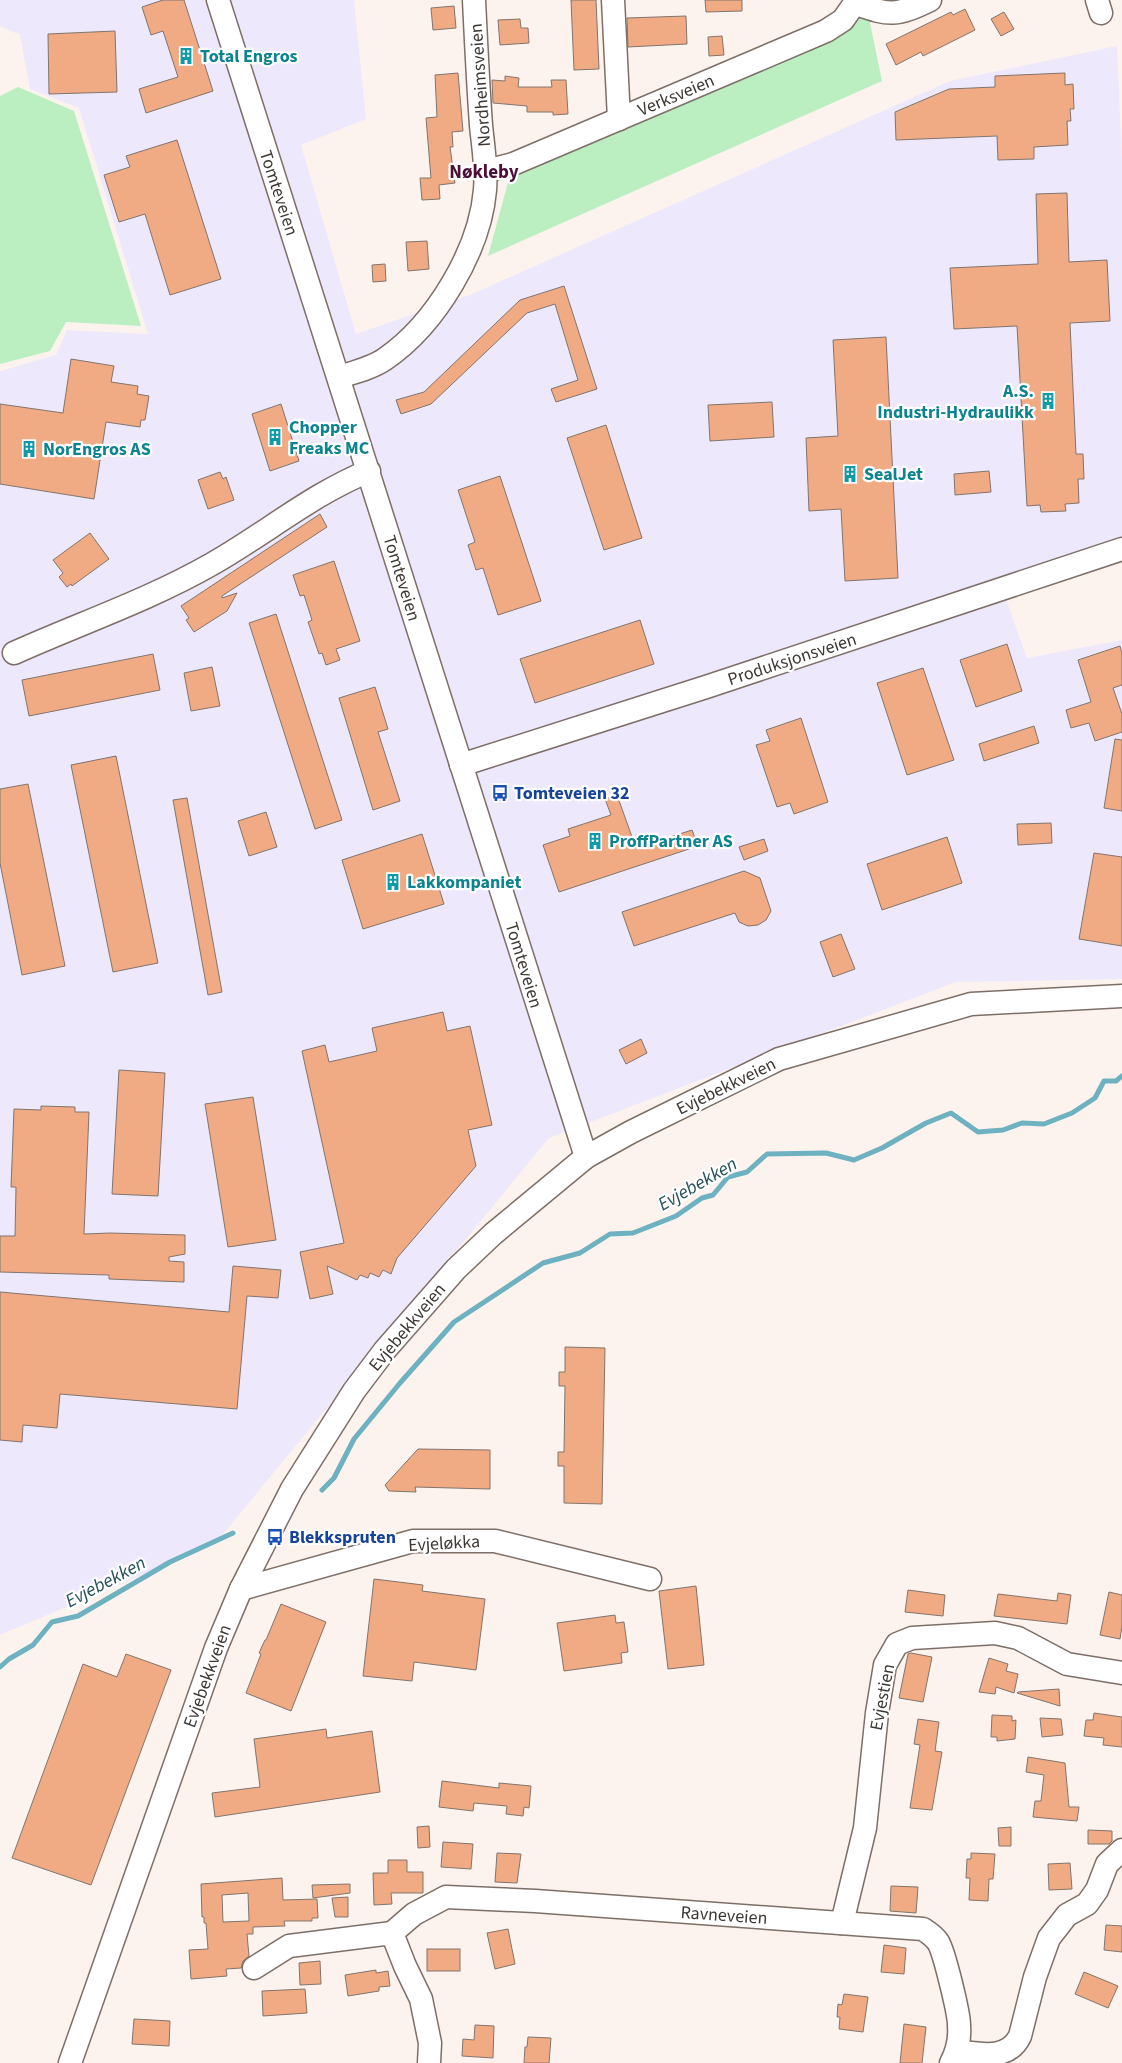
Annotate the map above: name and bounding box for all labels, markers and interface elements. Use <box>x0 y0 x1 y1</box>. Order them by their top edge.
street label: Nordheimsveien <box>464 22 497 147</box>
place label: Total Engros <box>200 44 298 69</box>
building icon: Total Engros <box>176 46 196 66</box>
street label: Verksveien <box>634 68 718 123</box>
street label: Tomteveien <box>253 147 304 239</box>
district label: Nøkleby <box>449 159 519 186</box>
place label: A.S. Industri-Hydraulikk <box>877 379 1034 425</box>
building icon: A.S. Industri-Hydraulikk <box>1038 391 1058 411</box>
place label: Chopper Freaks MC <box>289 415 370 461</box>
building icon: Chopper Freaks MC <box>265 427 285 447</box>
place label: NorEngros AS <box>43 437 151 462</box>
building icon: NorEngros AS <box>19 439 39 459</box>
place label: SealJet <box>864 462 923 487</box>
building icon: SealJet <box>840 464 860 484</box>
street label: Tomteveien <box>377 532 426 624</box>
street label: Produksjonsveien <box>724 627 860 692</box>
place label: Tomteveien 32 <box>514 781 630 806</box>
bus stop icon: Tomteveien 32 <box>490 783 510 803</box>
place label: ProffPartner AS <box>609 829 733 854</box>
building icon: ProffPartner AS <box>585 831 605 851</box>
place label: Lakkompaniet <box>407 870 521 895</box>
building icon: Lakkompaniet <box>383 872 403 892</box>
street label: Tomteveien <box>499 919 548 1011</box>
street label: Evjebekkveien <box>672 1052 780 1121</box>
water label: Evjebekken <box>653 1151 742 1218</box>
street label: Evjebekkveien <box>363 1278 452 1377</box>
place label: Blekkspruten <box>289 1525 396 1550</box>
bus stop icon: Blekkspruten <box>265 1527 285 1547</box>
street label: Evjeløkka <box>407 1529 481 1558</box>
water label: Evjebekken <box>61 1550 151 1615</box>
street label: Evjebekkveien <box>177 1621 238 1731</box>
street label: Evjestien <box>864 1662 901 1733</box>
street label: Ravneveien <box>680 1900 768 1931</box>

